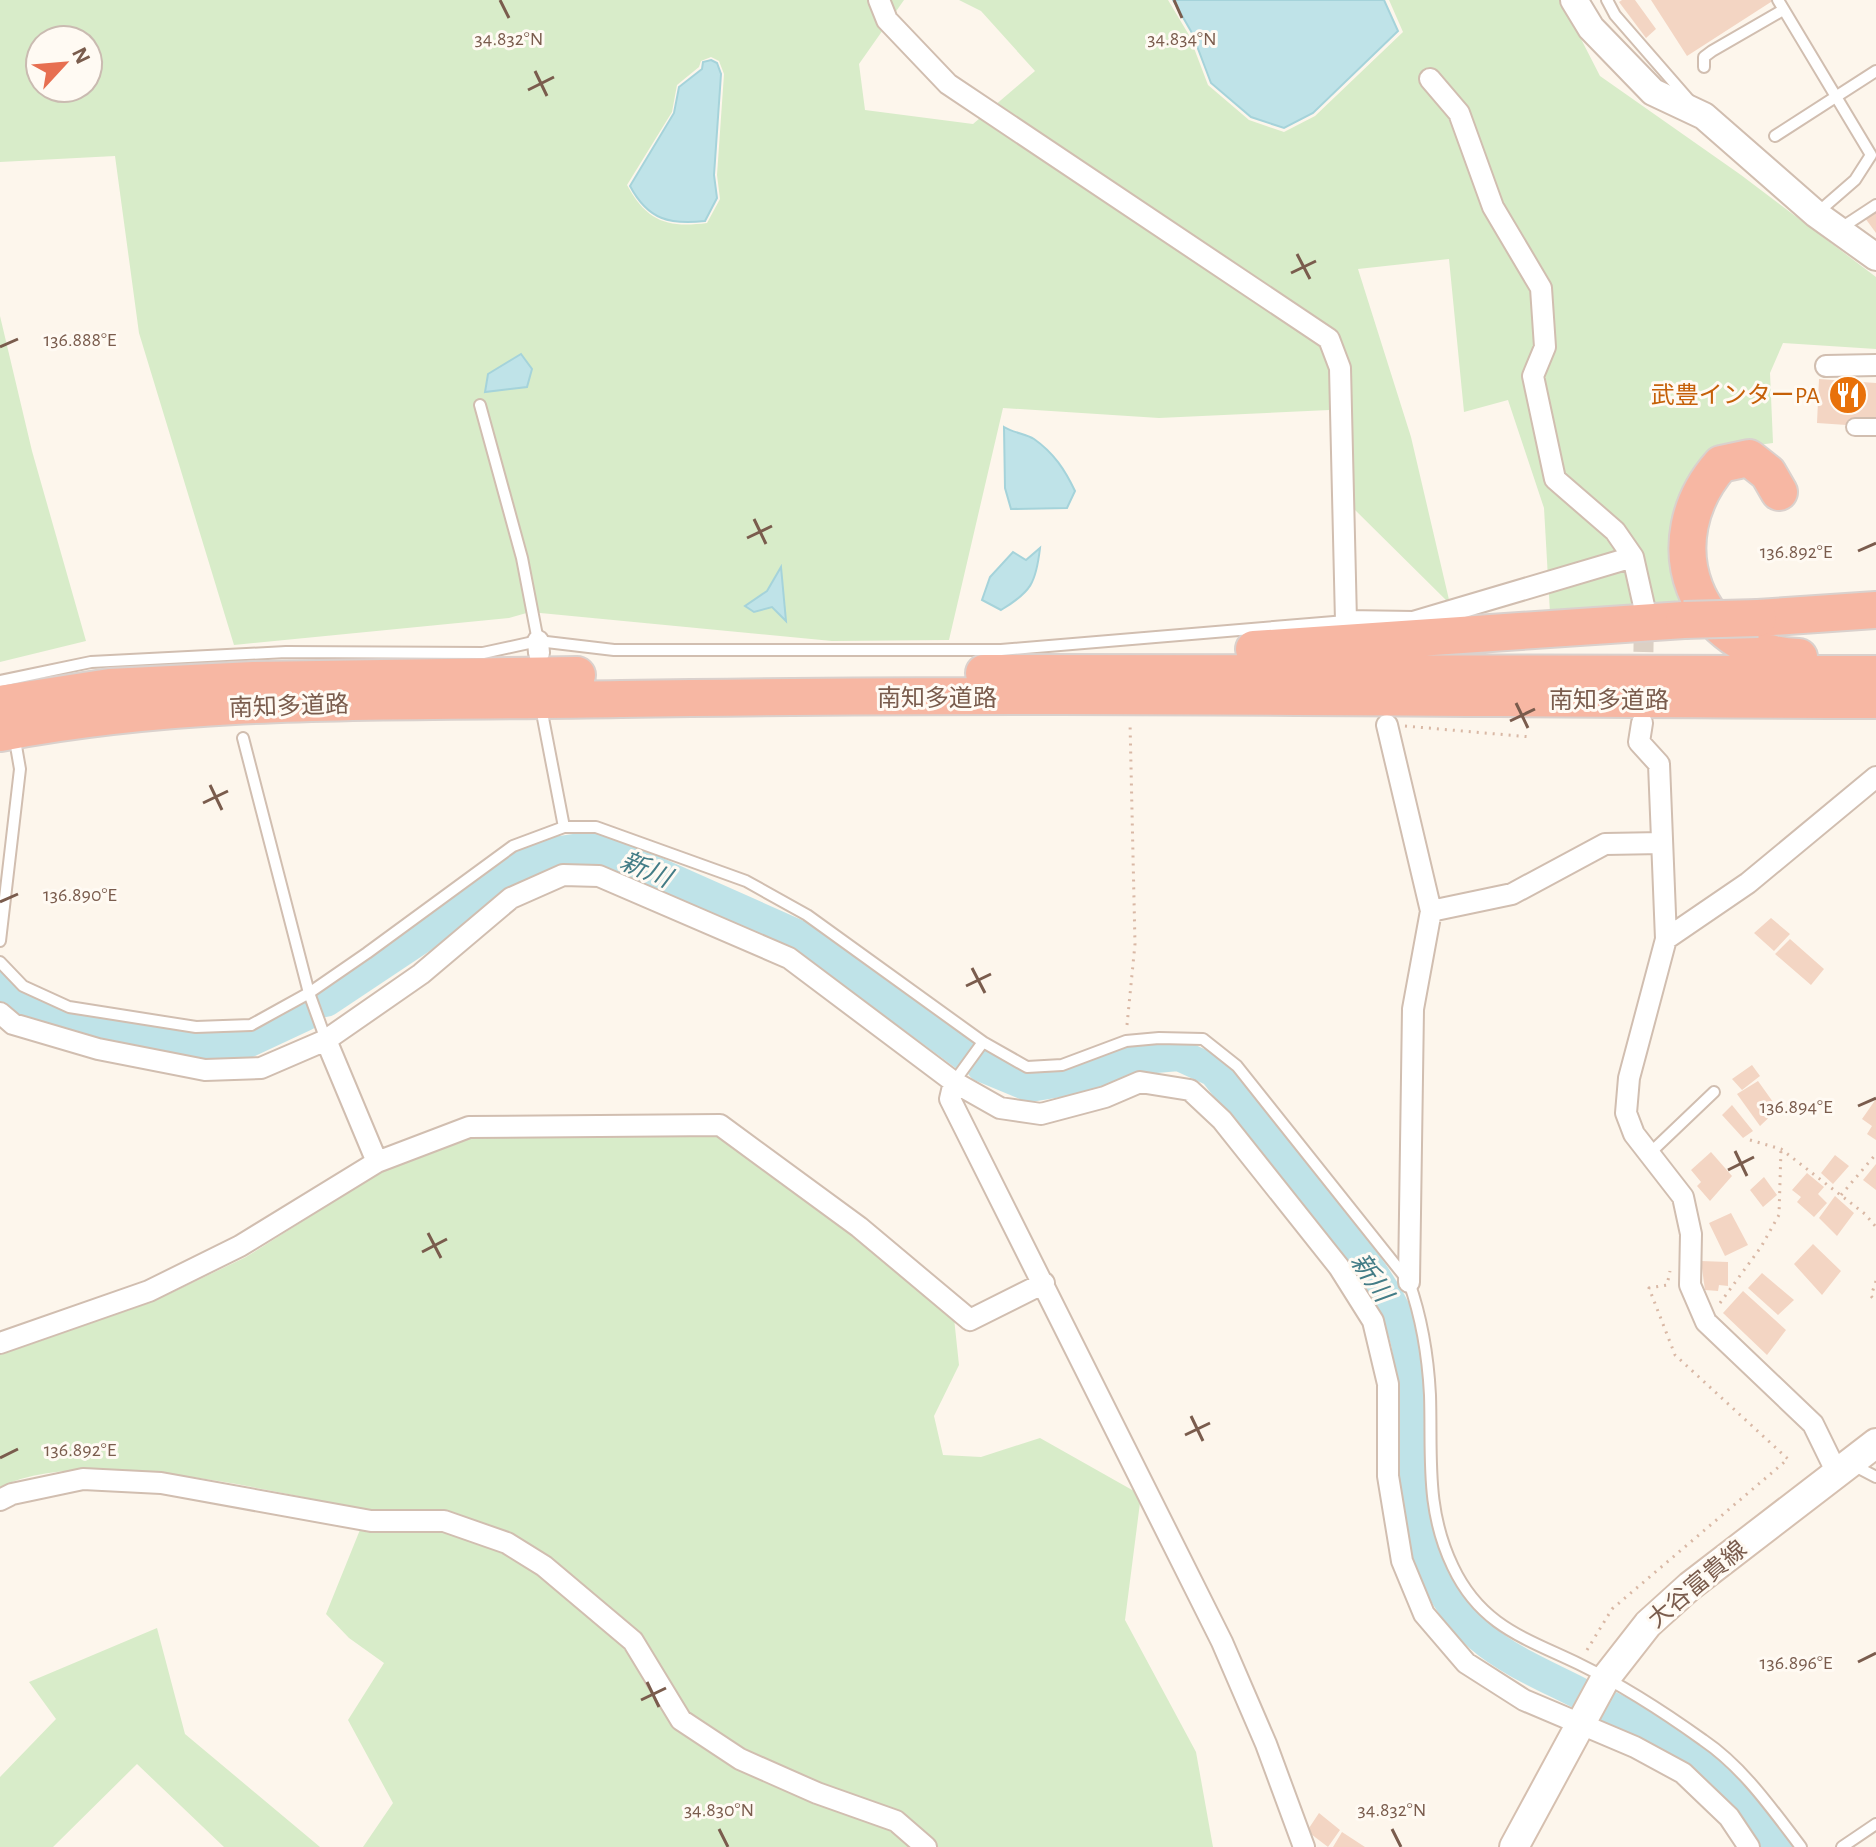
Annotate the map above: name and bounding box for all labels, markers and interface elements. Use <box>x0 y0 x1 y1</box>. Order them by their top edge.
north arrow <box>24 24 104 104</box>
text: 34.832°N <box>475 29 543 49</box>
text: 34.834°N <box>1147 29 1217 49</box>
text: N <box>68 44 94 67</box>
text: 136.888°E <box>43 330 117 350</box>
restaurant icon: 武豊インターPA <box>1827 374 1869 416</box>
place label: 武豊インターPA <box>1651 382 1820 408</box>
text: 136.892°E <box>1760 542 1833 562</box>
street label: 南知多道路 <box>877 685 997 711</box>
street label: 南知多道路 <box>1549 687 1669 713</box>
street label: 南知多道路 <box>229 691 349 721</box>
water label: 新川 <box>617 847 678 893</box>
text: 136.890°E <box>43 885 117 905</box>
text: 136.894°E <box>1759 1097 1833 1117</box>
water label: 新川 <box>1346 1248 1399 1309</box>
text: 136.892°E <box>44 1440 117 1460</box>
street label: 大谷富貴線 <box>1643 1535 1751 1633</box>
text: 136.896°E <box>1760 1653 1833 1673</box>
text: 34.830°N <box>684 1800 754 1820</box>
text: 34.832°N <box>1358 1800 1426 1820</box>

